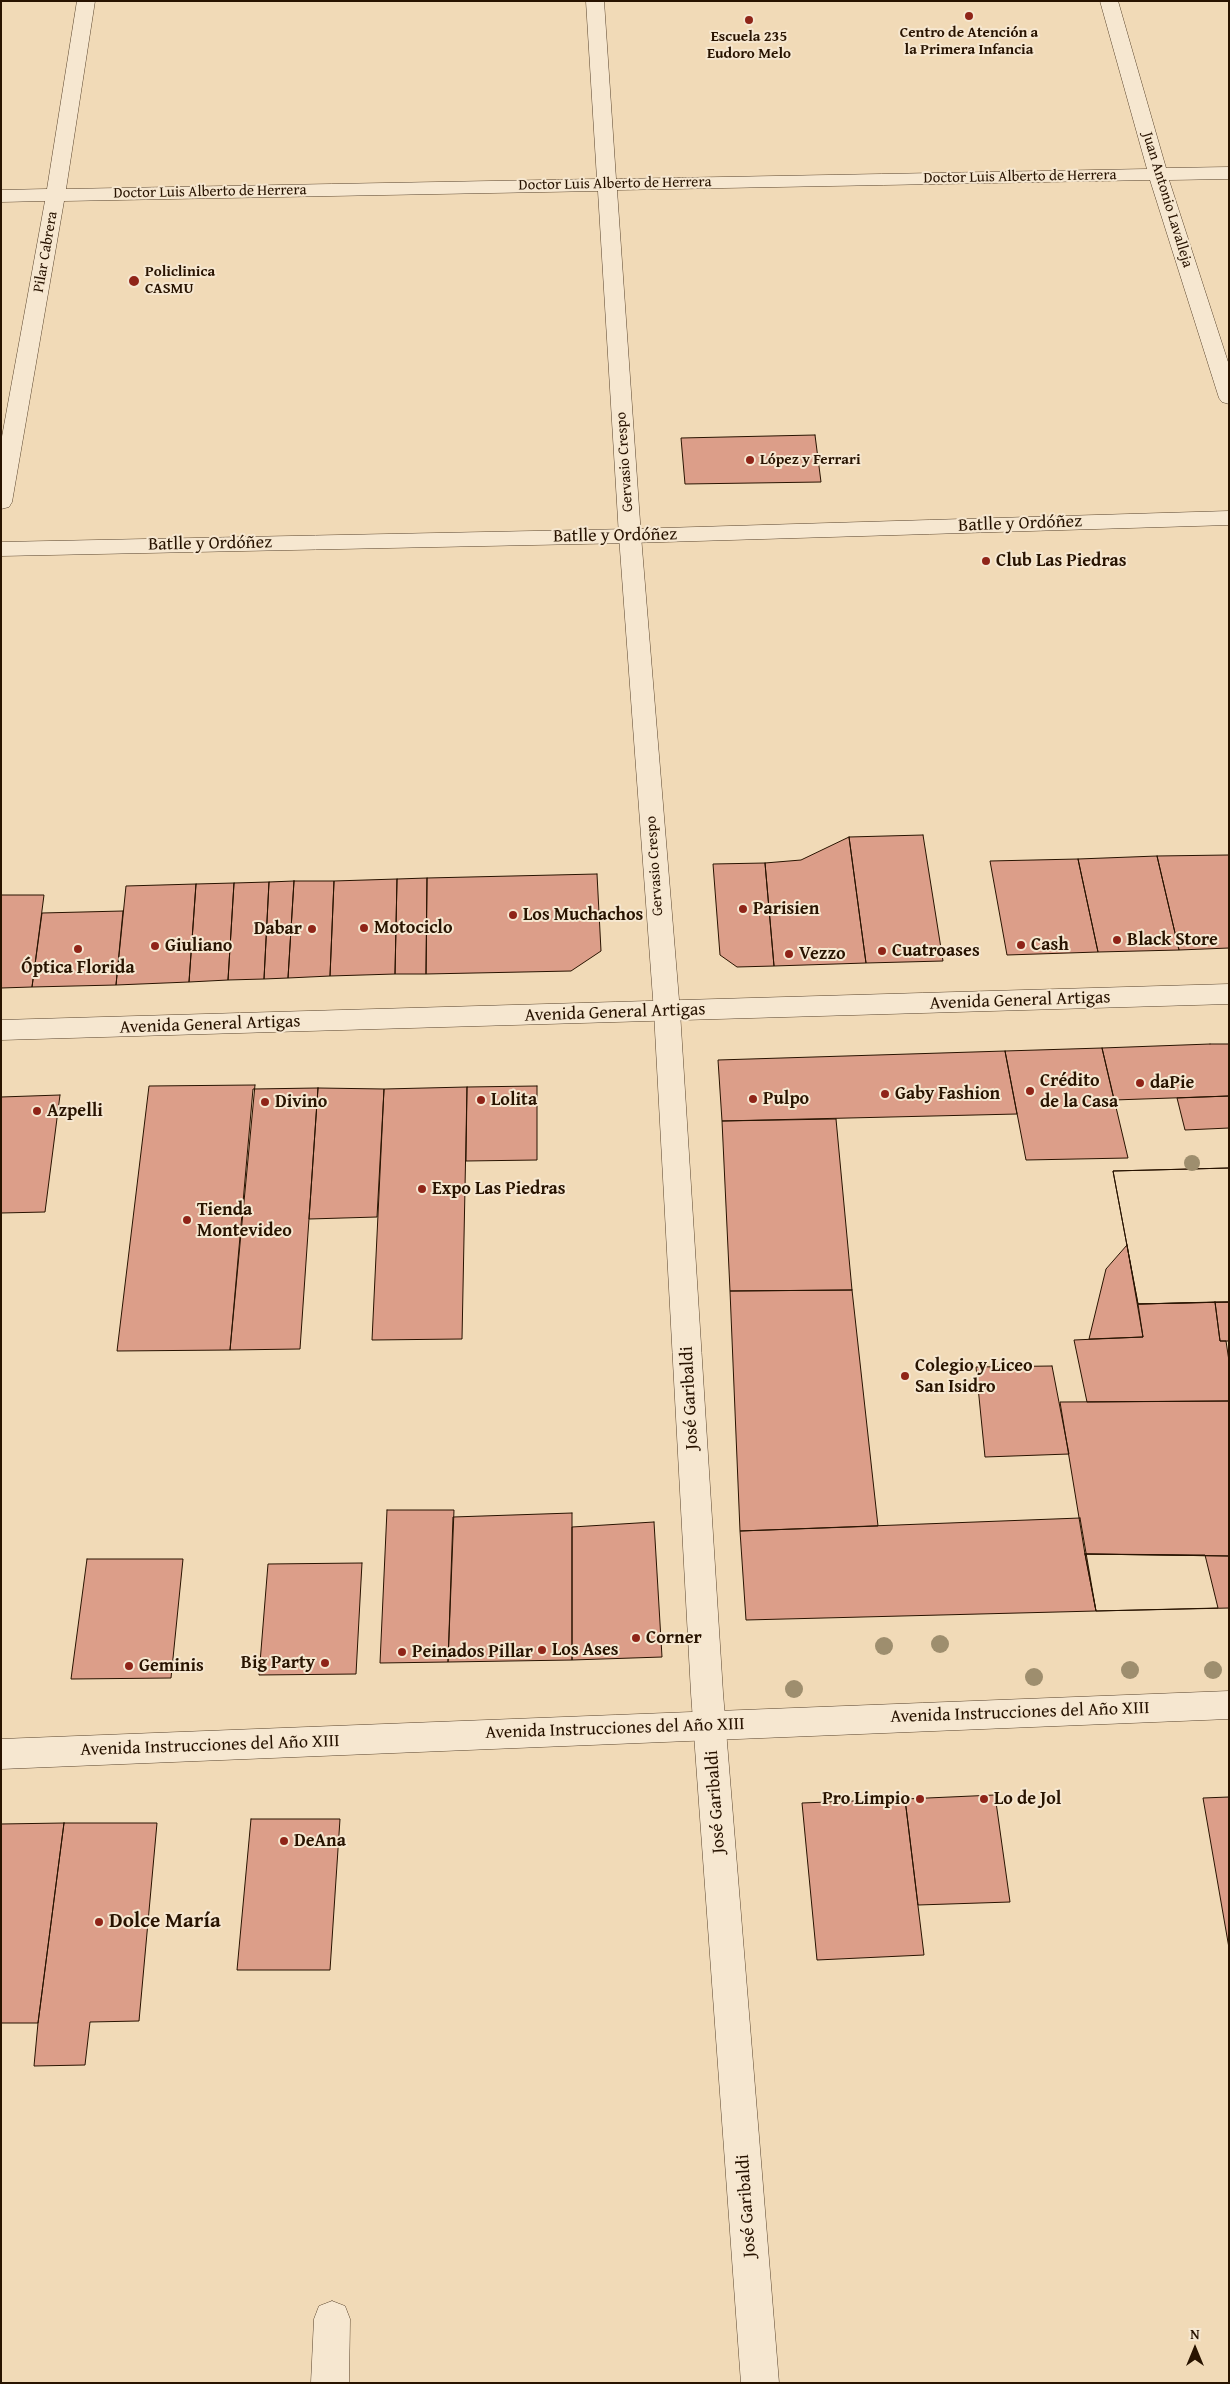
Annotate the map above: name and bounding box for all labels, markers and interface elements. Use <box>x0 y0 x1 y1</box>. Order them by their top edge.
marker: Centro de Atención a la Primera Infancia <box>963 10 975 22</box>
marker: Escuela 235 Eudoro Melo <box>743 14 755 26</box>
place label: Centro de Atención a la Primera Infancia <box>900 24 1038 59</box>
place label: Escuela 235 Eudoro Melo <box>707 28 791 63</box>
street label: Juan Antonio Lavalleja <box>1138 130 1196 270</box>
street label: Doctor Luis Alberto de Herrera <box>923 166 1117 188</box>
street label: Doctor Luis Alberto de Herrera <box>518 173 712 195</box>
street label: Doctor Luis Alberto de Herrera <box>113 181 307 203</box>
street label: Pilar Cabrera <box>30 210 62 294</box>
place label: Policlinica CASMU <box>145 263 215 298</box>
marker: Policlinica CASMU <box>127 274 141 288</box>
street label: Gervasio Crespo <box>613 411 637 513</box>
place label: López y Ferrari <box>760 451 861 469</box>
marker: López y Ferrari <box>744 454 756 466</box>
street label: Batlle y Ordóñez <box>958 511 1082 537</box>
street label: Batlle y Ordóñez <box>553 524 677 548</box>
street label: Batlle y Ordóñez <box>148 532 272 556</box>
place label: Club Las Piedras <box>996 550 1126 572</box>
marker: Club Las Piedras <box>980 555 992 567</box>
street label: Gervasio Crespo <box>643 815 667 917</box>
place label: Parisien <box>753 898 819 920</box>
marker: Parisien <box>737 903 749 915</box>
place label: Los Muchachos <box>523 904 643 926</box>
marker: Los Muchachos <box>507 909 519 921</box>
place label: Motociclo <box>374 917 453 939</box>
place label: Dabar <box>254 918 302 940</box>
marker: Motociclo <box>358 922 370 934</box>
marker: Dabar <box>306 923 318 935</box>
place label: Black Store <box>1127 929 1218 951</box>
place label: Cash <box>1031 934 1069 956</box>
marker: Black Store <box>1111 934 1123 946</box>
place label: Giuliano <box>165 935 232 957</box>
marker: Cash <box>1015 939 1027 951</box>
marker: Giuliano <box>149 940 161 952</box>
place label: Cuatroases <box>892 940 980 962</box>
marker: Óptica Florida <box>72 943 84 955</box>
place label: Vezzo <box>799 943 846 965</box>
marker: Cuatroases <box>876 945 888 957</box>
marker: Vezzo <box>783 948 795 960</box>
place label: Óptica Florida <box>21 957 135 979</box>
street label: Avenida General Artigas <box>929 987 1111 1015</box>
street label: Avenida General Artigas <box>524 999 706 1027</box>
street label: Avenida General Artigas <box>119 1011 301 1039</box>
place label: Crédito de la Casa <box>1040 1070 1118 1112</box>
place label: daPie <box>1150 1072 1194 1094</box>
marker: daPie <box>1134 1077 1146 1089</box>
place label: Gaby Fashion <box>895 1083 1000 1105</box>
marker: Crédito de la Casa <box>1024 1085 1036 1097</box>
place label: Pulpo <box>763 1088 809 1110</box>
marker: Gaby Fashion <box>879 1088 891 1100</box>
place label: Lolita <box>491 1089 537 1111</box>
place label: Divino <box>275 1091 327 1113</box>
marker: Pulpo <box>747 1093 759 1105</box>
marker: Lolita <box>475 1094 487 1106</box>
marker: Divino <box>259 1096 271 1108</box>
place label: Azpelli <box>47 1100 103 1122</box>
marker: Azpelli <box>31 1105 43 1117</box>
place label: Expo Las Piedras <box>432 1178 565 1200</box>
marker: Expo Las Piedras <box>416 1183 428 1195</box>
place label: Tienda Montevideo <box>197 1199 292 1242</box>
marker: Tienda Montevideo <box>181 1214 193 1226</box>
street label: José Garibaldi <box>677 1346 703 1450</box>
place label: Colegio y Liceo San Isidro <box>915 1355 1033 1398</box>
marker: Colegio y Liceo San Isidro <box>899 1370 911 1382</box>
place label: Corner <box>646 1627 702 1649</box>
marker: Corner <box>630 1632 642 1644</box>
place label: Los Ases <box>552 1639 618 1661</box>
place label: Peinados Pillar <box>412 1641 533 1663</box>
marker: Los Ases <box>536 1644 548 1656</box>
marker: Peinados Pillar <box>396 1646 408 1658</box>
place label: Big Party <box>241 1652 315 1674</box>
place label: Geminis <box>139 1655 204 1677</box>
marker: Big Party <box>319 1657 331 1669</box>
marker: Geminis <box>123 1660 135 1672</box>
street label: Avenida Instrucciones del Año XIII <box>890 1698 1150 1728</box>
street label: Avenida Instrucciones del Año XIII <box>485 1714 745 1744</box>
street label: Avenida Instrucciones del Año XIII <box>80 1731 340 1761</box>
street label: José Garibaldi <box>702 1750 730 1854</box>
place label: Pro Limpio <box>822 1788 910 1810</box>
place label: Lo de Jol <box>994 1788 1061 1810</box>
marker: Pro Limpio <box>914 1793 926 1805</box>
marker: Lo de Jol <box>978 1793 990 1805</box>
place label: DeAna <box>294 1830 346 1852</box>
marker: DeAna <box>278 1835 290 1847</box>
place label: Dolce María <box>109 1909 221 1935</box>
marker: Dolce María <box>93 1916 105 1928</box>
street label: José Garibaldi <box>733 2154 761 2258</box>
north arrow <box>1170 2324 1220 2374</box>
text: N <box>1190 2324 1200 2344</box>

